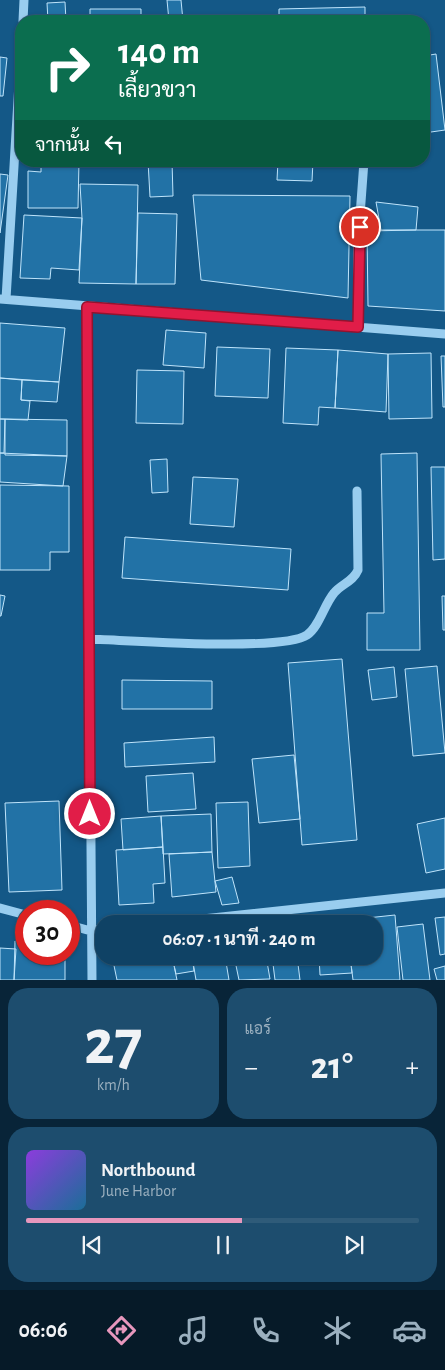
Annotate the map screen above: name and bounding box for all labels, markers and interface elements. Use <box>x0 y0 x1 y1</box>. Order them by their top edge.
icon: right <box>35 35 100 100</box>
text: 140 m <box>118 35 200 70</box>
text: เลี้ยวขวา <box>118 79 196 101</box>
icon: left <box>100 130 128 158</box>
text: จากนั้น <box>35 136 90 155</box>
pin <box>339 206 381 248</box>
icon: arrive <box>346 213 374 241</box>
position arrow <box>63 787 115 839</box>
speed limit sign: 30 <box>15 900 80 965</box>
text: 06:07 · 1 นาที · 240 m <box>163 930 315 949</box>
text: 27 <box>84 1011 143 1076</box>
text: แอร์ <box>245 1021 271 1037</box>
text: 21° <box>310 1048 353 1086</box>
text: − <box>245 1054 258 1082</box>
text: + <box>406 1054 419 1082</box>
text: km/h <box>97 1077 130 1093</box>
text: Northbound <box>101 1161 196 1180</box>
text: June Harbor <box>101 1183 176 1199</box>
icon: previous <box>78 1231 106 1259</box>
icon: pause <box>209 1231 237 1259</box>
icon: next <box>340 1231 368 1259</box>
icon: directions <box>104 1313 139 1348</box>
icon: music <box>176 1313 211 1348</box>
icon: phone <box>248 1313 283 1348</box>
icon: climate <box>320 1313 355 1348</box>
icon: car <box>392 1313 427 1348</box>
text: 06:06 <box>18 1319 68 1341</box>

